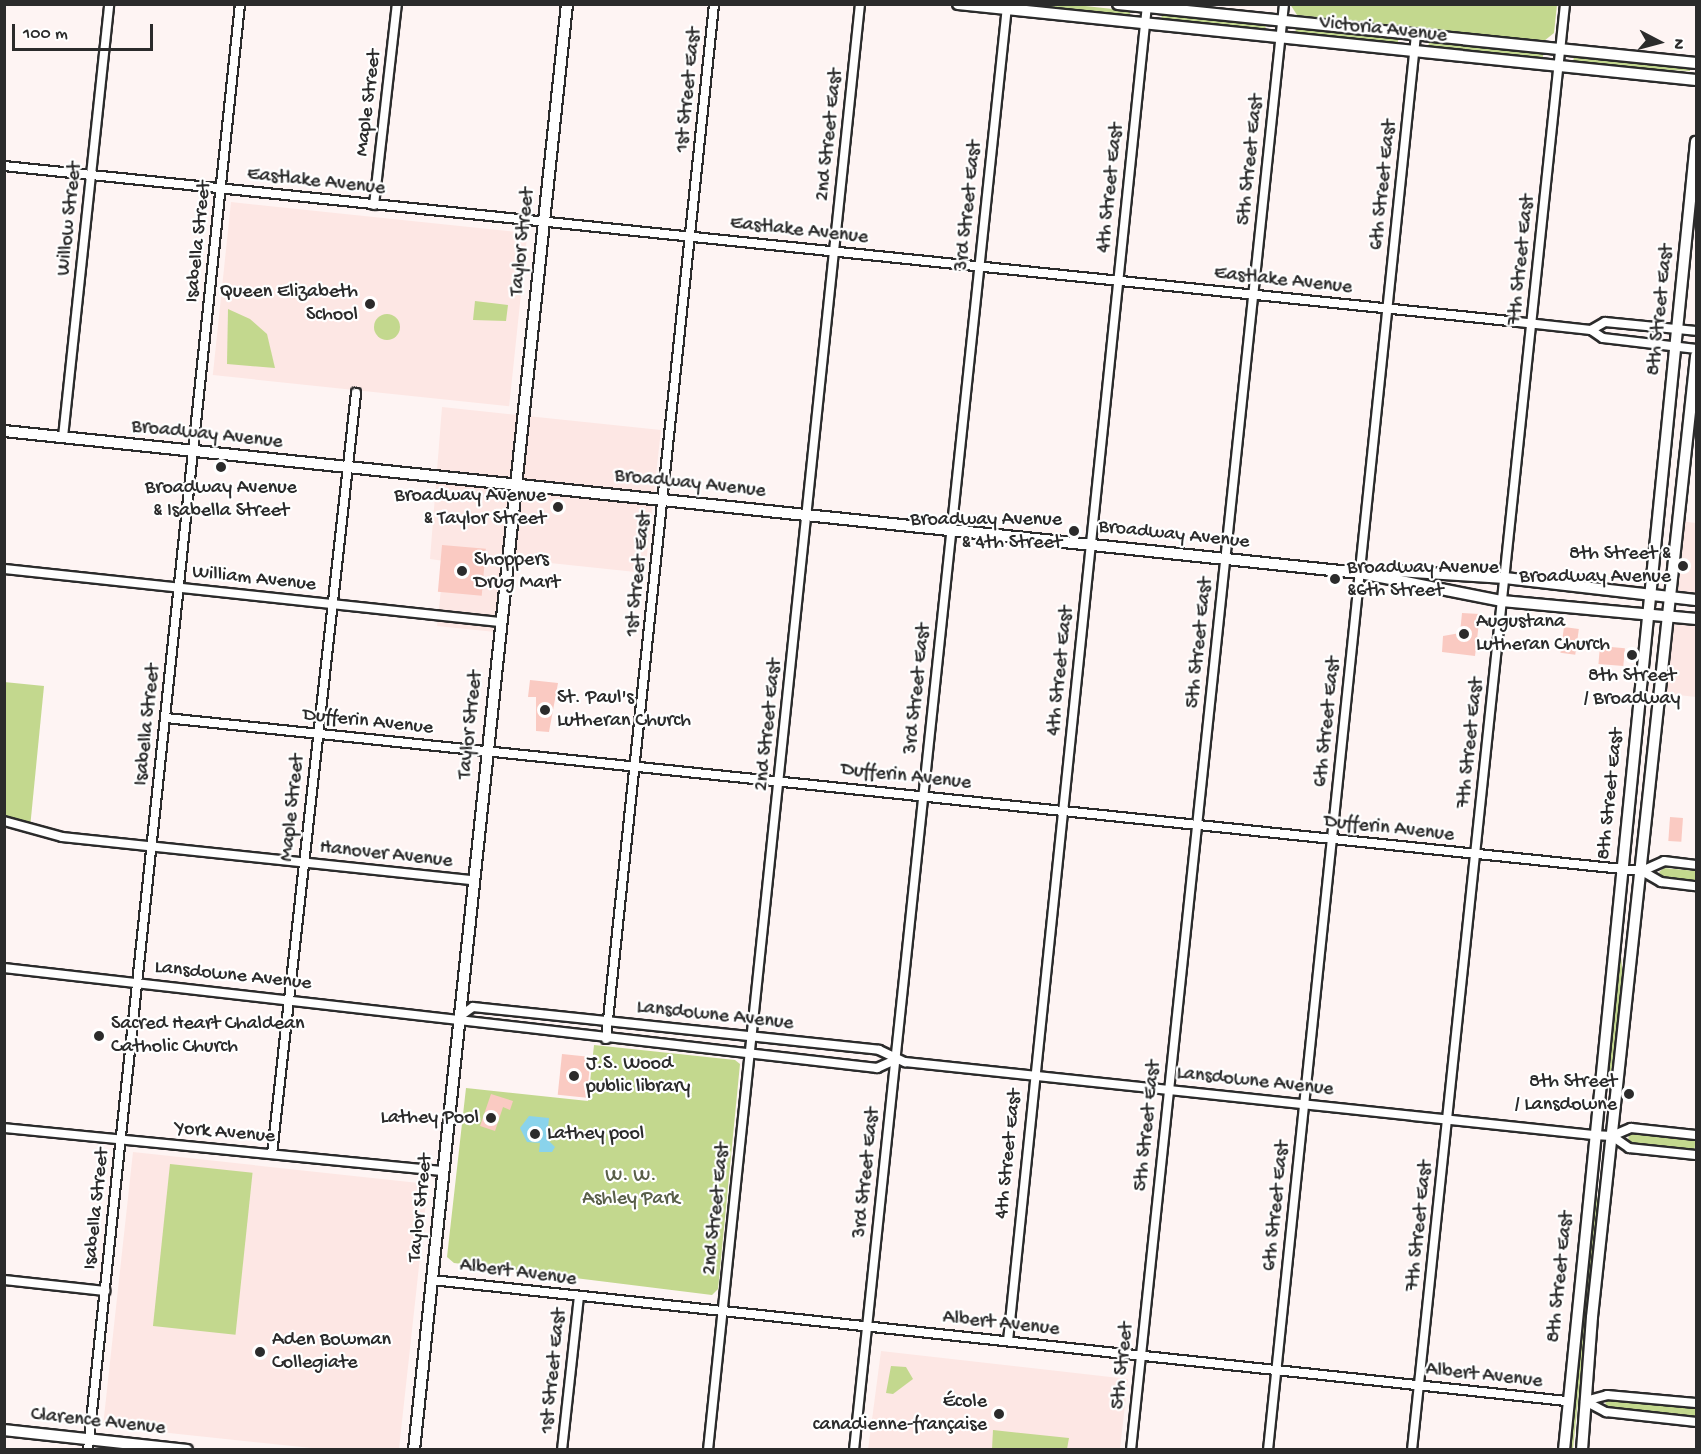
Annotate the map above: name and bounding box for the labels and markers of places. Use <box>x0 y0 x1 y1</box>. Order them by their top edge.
place label: Queen Elizabeth School <box>219 280 358 327</box>
marker: Queen Elizabeth School <box>363 297 377 311</box>
marker: Broadway Avenue & Isabella Street <box>214 460 228 474</box>
place label: Broadway Avenue & Isabella Street <box>145 476 297 523</box>
place label: Broadway Avenue & Taylor Street <box>394 484 546 531</box>
marker: Broadway Avenue & Taylor Street <box>551 500 565 514</box>
place label: Broadway Avenue & 4th Street <box>910 508 1062 555</box>
marker: Broadway Avenue & 4th Street <box>1067 524 1081 538</box>
place label: 8th Street & Broadway Avenue <box>1519 542 1671 589</box>
place label: Shoppers Drug Mart <box>474 548 560 595</box>
place label: Broadway Avenue &6th Street <box>1347 556 1499 603</box>
marker: 8th Street & Broadway Avenue <box>1676 559 1690 573</box>
marker: Shoppers Drug Mart <box>455 564 469 578</box>
marker: Broadway Avenue &6th Street <box>1328 572 1342 586</box>
place label: Augustana Lutheran Church <box>1476 610 1610 657</box>
marker: Augustana Lutheran Church <box>1457 627 1471 641</box>
marker: 8th Street / Broadway <box>1625 648 1639 662</box>
place label: 8th Street / Broadway <box>1584 664 1680 711</box>
place label: St. Paul's Lutheran Church <box>557 686 691 733</box>
marker: St. Paul's Lutheran Church <box>538 703 552 717</box>
place label: Sacred Heart Chaldean Catholic Church <box>111 1012 305 1059</box>
marker: Sacred Heart Chaldean Catholic Church <box>92 1029 106 1043</box>
place label: J.S. Wood public library <box>586 1052 690 1099</box>
marker: J.S. Wood public library <box>567 1069 581 1083</box>
place label: 8th Street / Lansdowne <box>1515 1070 1617 1117</box>
marker: 8th Street / Lansdowne <box>1622 1087 1636 1101</box>
place label: Lathey Pool <box>381 1106 479 1130</box>
marker: Lathey Pool <box>484 1111 498 1125</box>
place label: Lathey pool <box>547 1122 644 1146</box>
marker: Lathey pool <box>528 1127 542 1141</box>
place label: Aden Bowman Collegiate <box>272 1328 391 1375</box>
marker: Aden Bowman Collegiate <box>253 1345 267 1359</box>
place label: École canadienne-française <box>813 1390 987 1437</box>
marker: École canadienne-française <box>992 1407 1006 1421</box>

